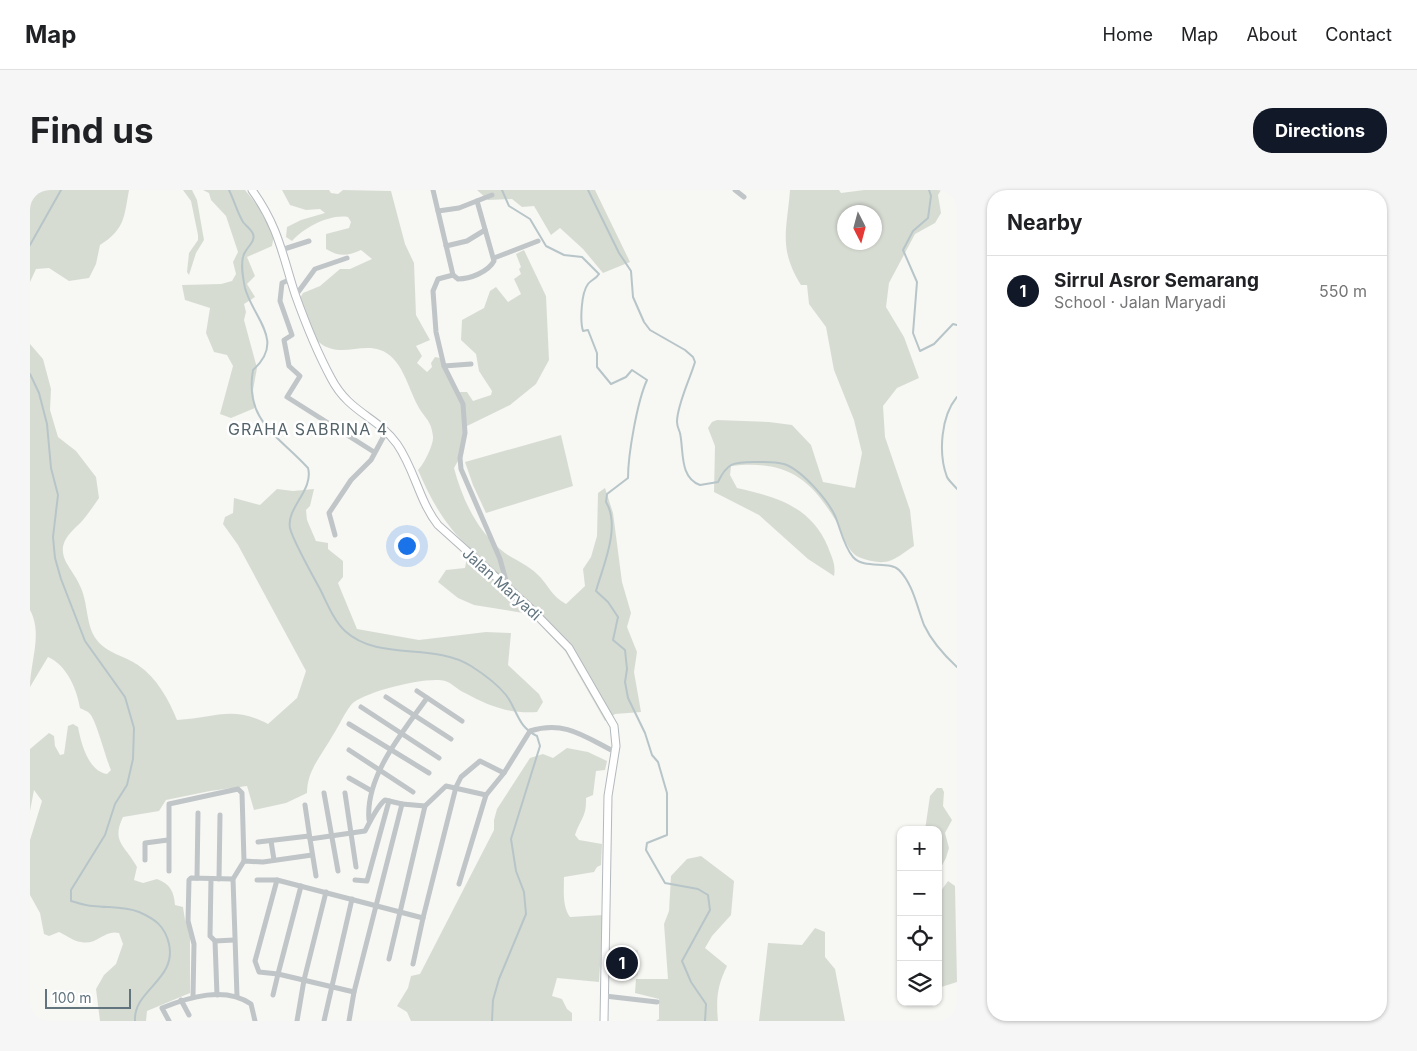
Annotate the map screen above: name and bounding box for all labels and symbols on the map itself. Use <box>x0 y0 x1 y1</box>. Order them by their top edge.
north arrow <box>837 205 882 250</box>
district label: GRAHA SABRINA 4 <box>228 419 388 439</box>
your location <box>394 533 420 559</box>
street label: Jalan Maryadi <box>459 544 545 624</box>
pin: 1 <box>606 944 638 982</box>
scale bar <box>45 986 131 1009</box>

